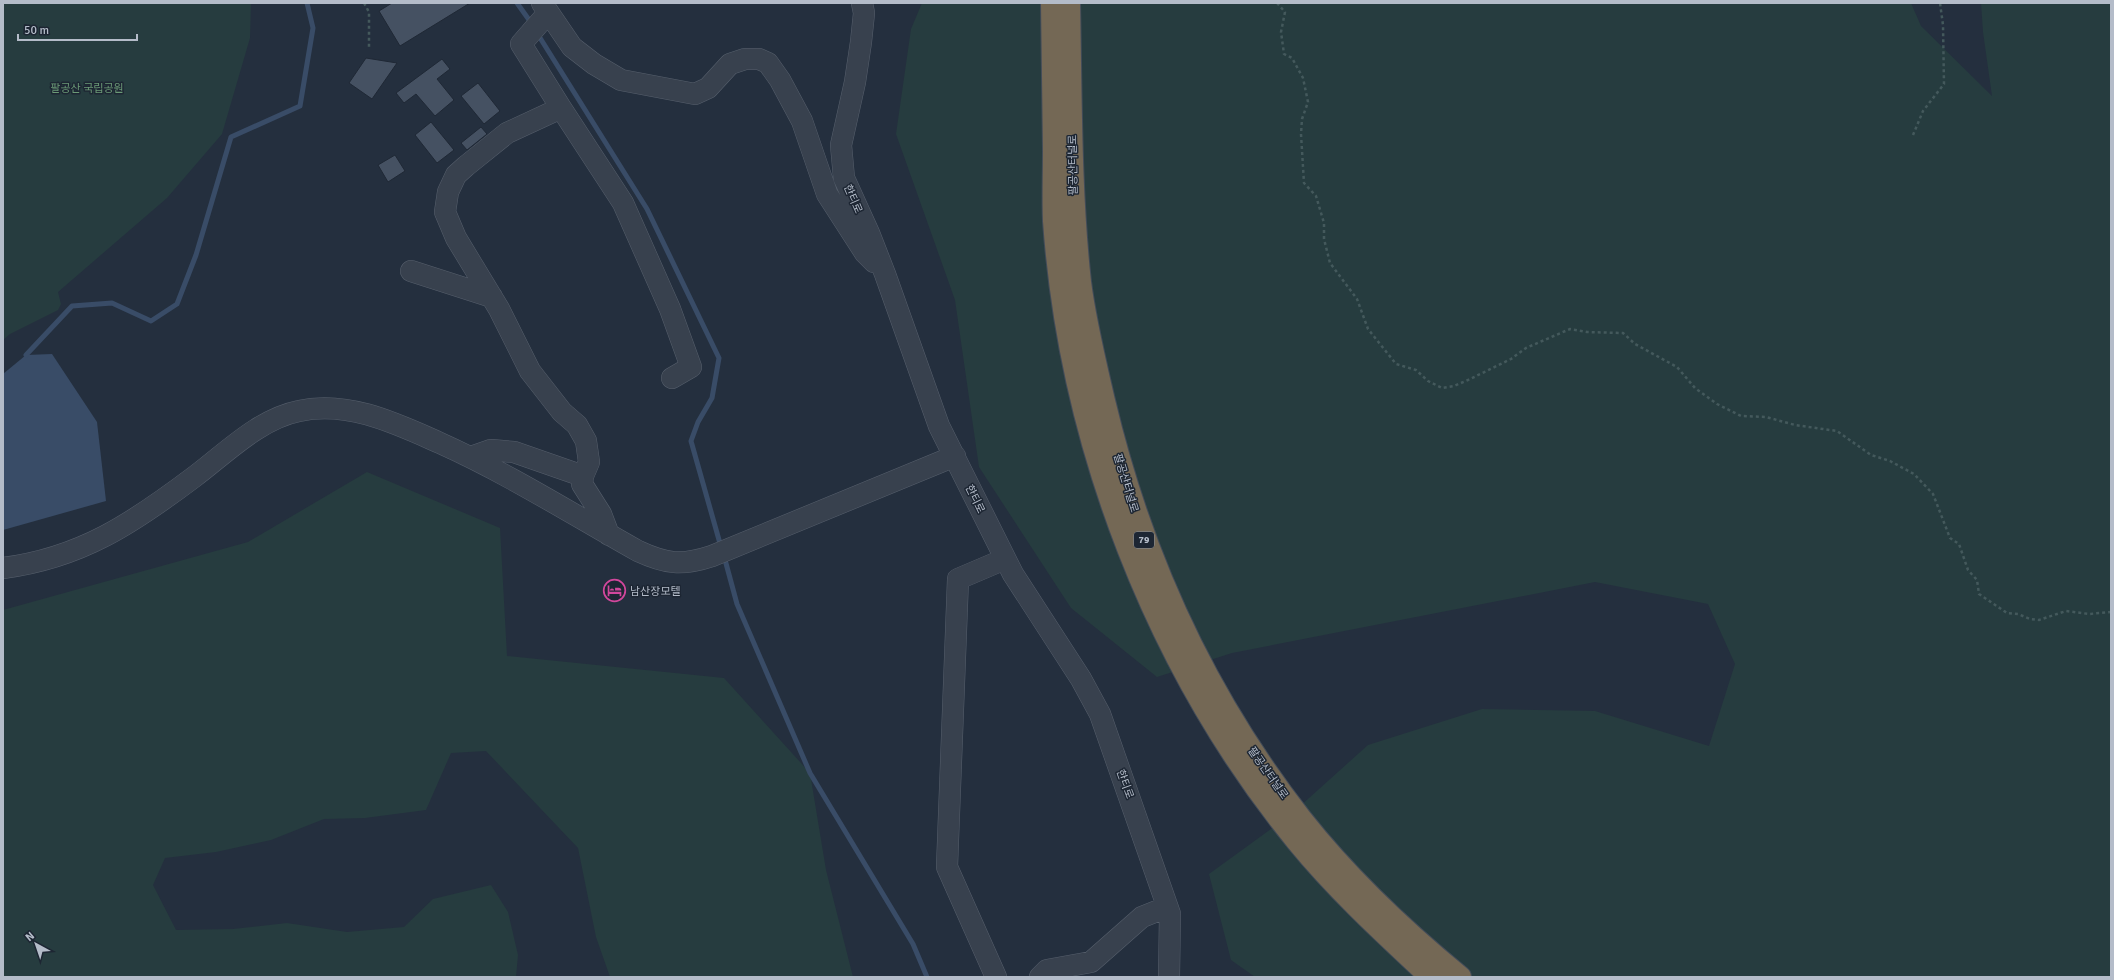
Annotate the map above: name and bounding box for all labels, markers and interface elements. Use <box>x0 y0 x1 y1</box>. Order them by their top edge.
scale bar <box>18 16 137 42</box>
text: 50 m <box>24 23 49 38</box>
park label: 팔공산 국립공원 <box>50 82 124 95</box>
street label: 팔공산터널로 <box>1066 135 1080 195</box>
street label: 한티로 <box>841 182 865 216</box>
street label: 팔공산터널로 <box>1111 452 1141 514</box>
street label: 한티로 <box>963 483 987 515</box>
road number: 79 <box>1134 532 1154 548</box>
hotel icon: 남산장모텔 <box>601 578 627 604</box>
place label: 남산장모텔 <box>630 585 681 598</box>
street label: 팔공산터널로 <box>1245 744 1291 802</box>
street label: 한티로 <box>1114 768 1136 800</box>
north arrow <box>16 924 56 964</box>
text: N <box>23 929 37 944</box>

